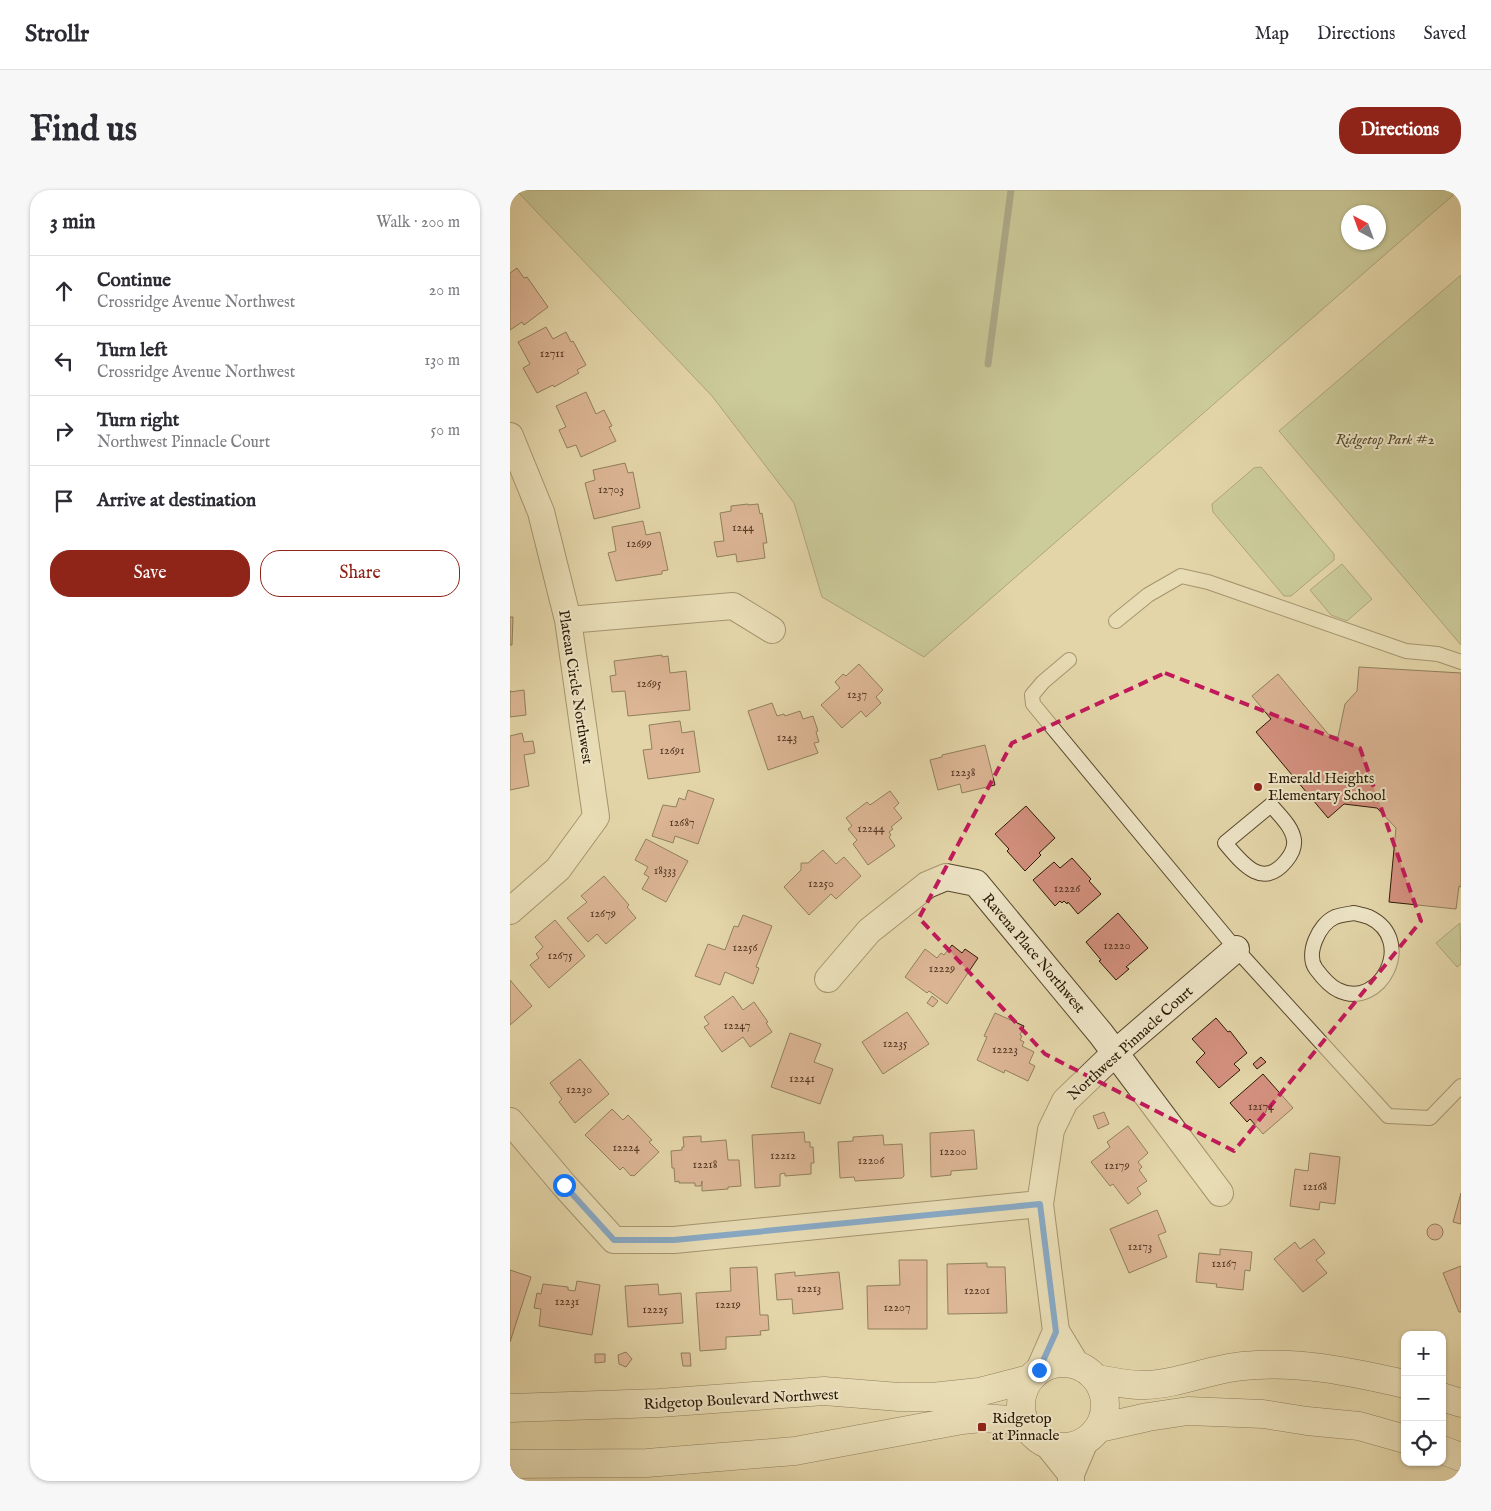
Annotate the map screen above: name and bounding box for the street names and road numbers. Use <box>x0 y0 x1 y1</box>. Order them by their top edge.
street label: Plateau Circle Northwest <box>554 609 597 765</box>
street label: Ravena Place Northwest <box>978 889 1089 1017</box>
street label: Northwest Pinnacle Court <box>1064 982 1197 1105</box>
street label: Ridgetop Boulevard Northwest <box>643 1385 839 1414</box>

